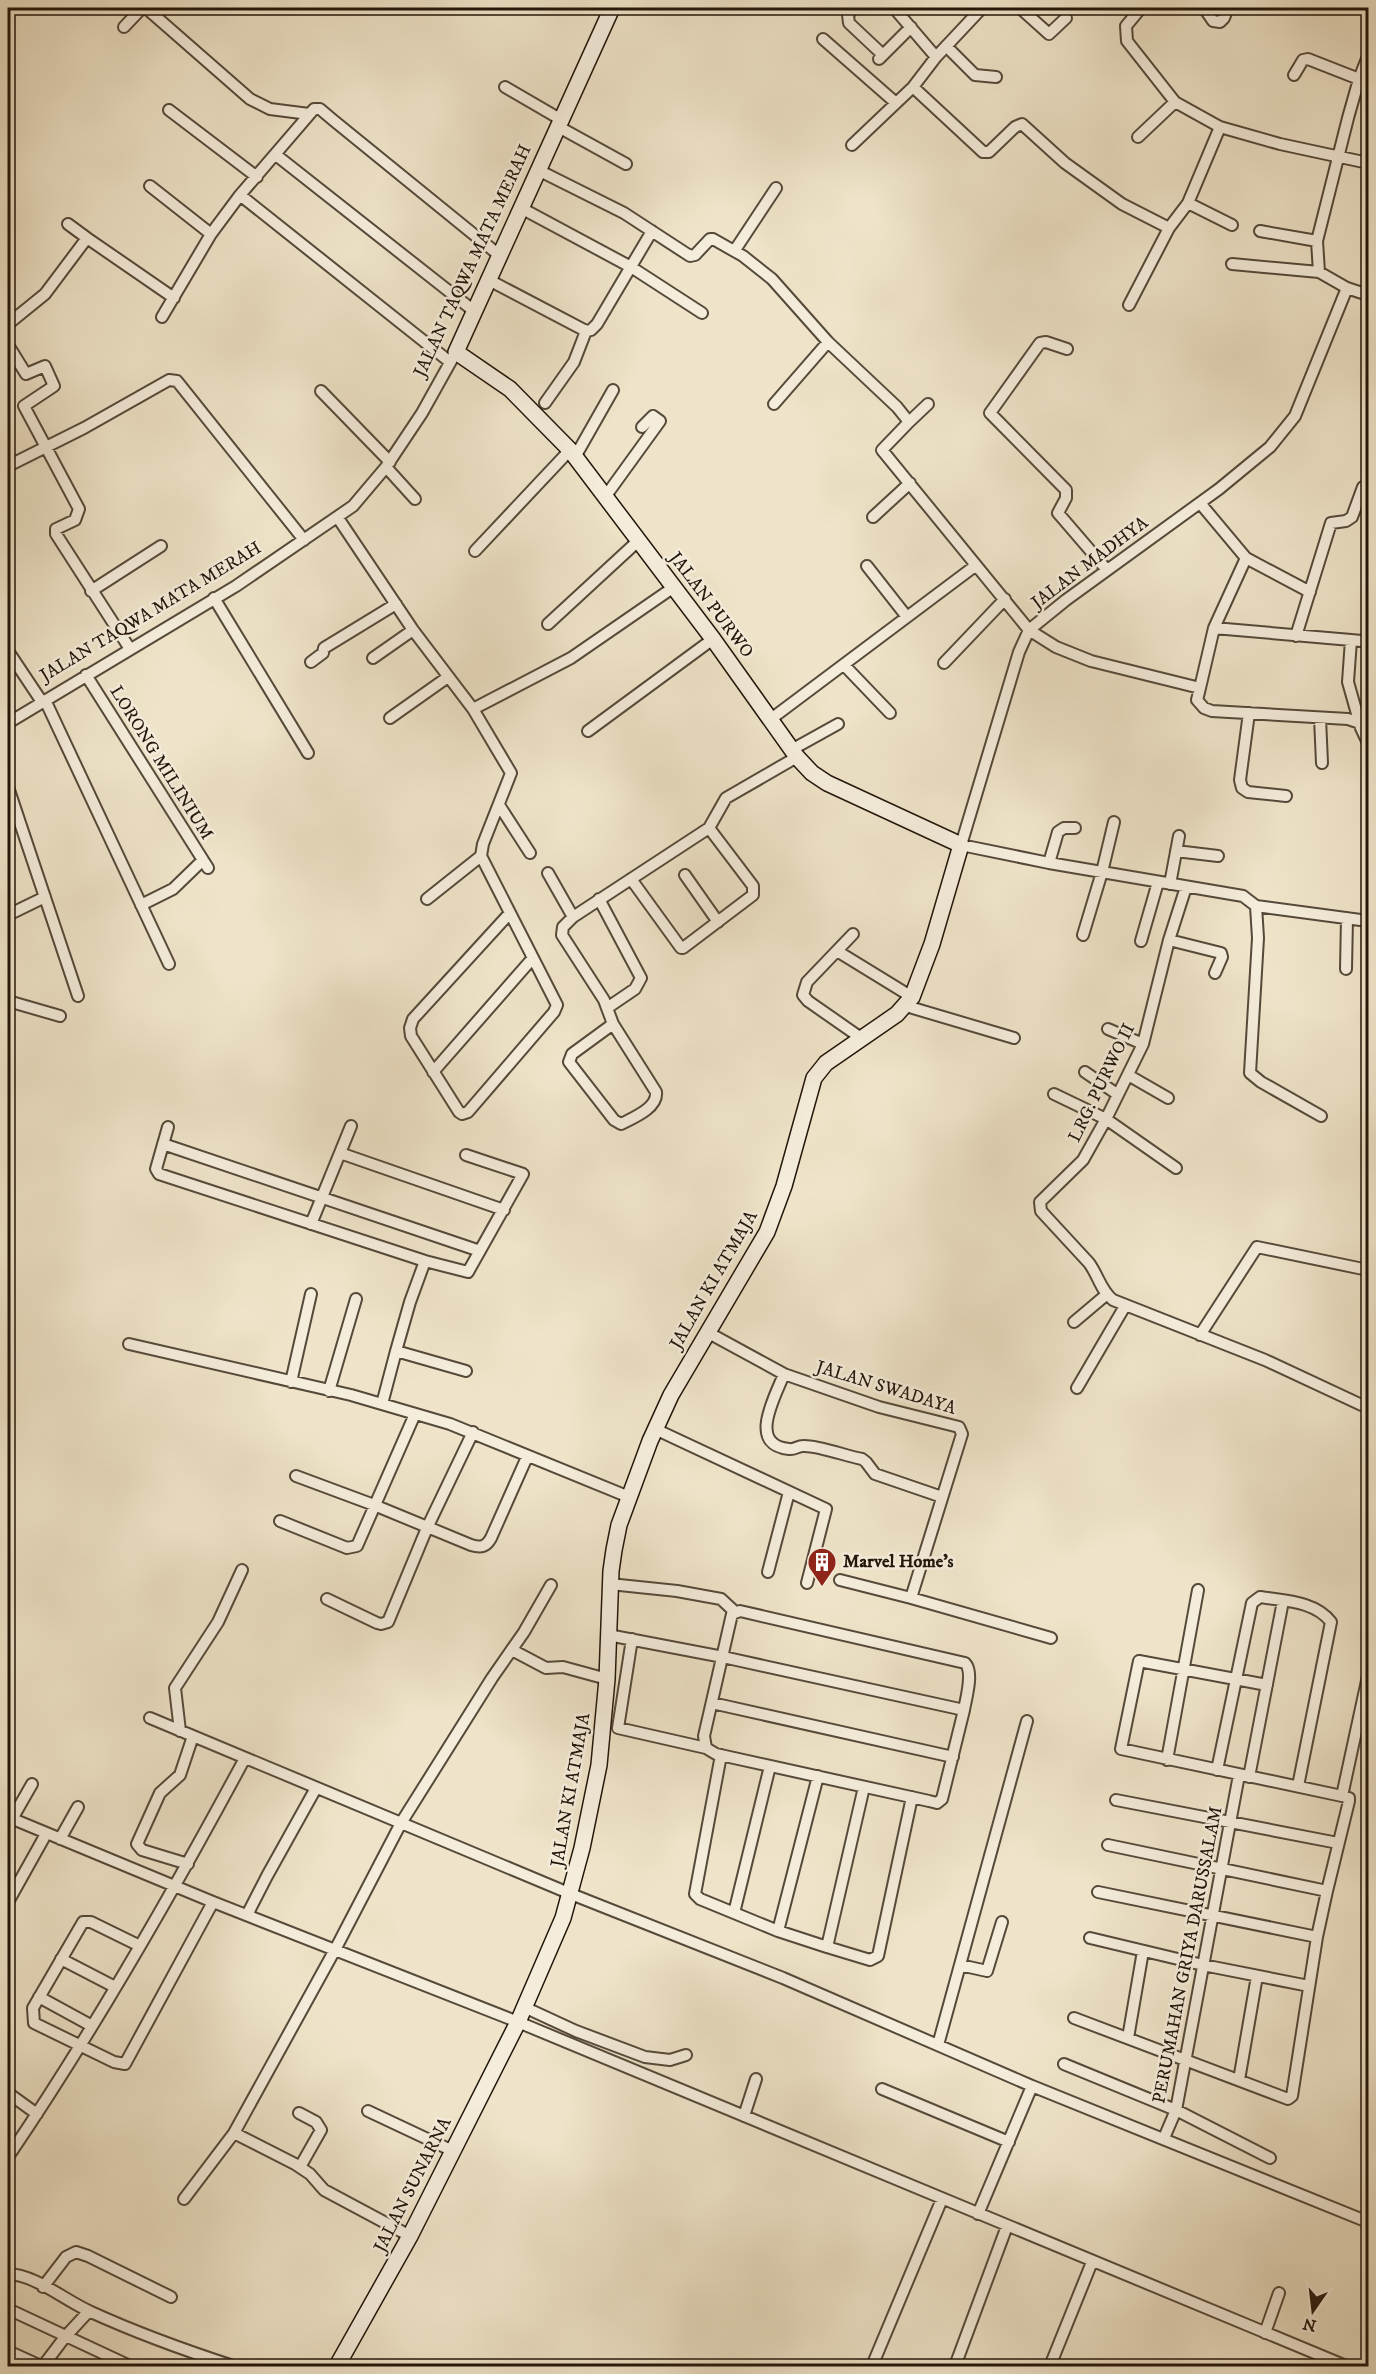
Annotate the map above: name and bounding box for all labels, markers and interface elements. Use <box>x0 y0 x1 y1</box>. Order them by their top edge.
street label: JALAN TAQWA MATA MERAH <box>408 141 537 383</box>
street label: JALAN MADHYA <box>1026 512 1153 615</box>
street label: JALAN TAQWA MATA MERAH <box>35 537 266 688</box>
street label: JALAN PURWO <box>663 546 758 662</box>
street label: LORONG MILINIUM <box>105 682 217 844</box>
street label: LRG. PURWO II <box>1064 1020 1140 1146</box>
street label: JALAN KI ATMAJA <box>664 1206 763 1355</box>
street label: JALAN SWADAYA <box>811 1356 959 1420</box>
building icon: Marvel Home's <box>806 1546 838 1588</box>
place label: Marvel Home's <box>843 1551 954 1573</box>
street label: JALAN KI ATMAJA <box>546 1711 595 1871</box>
street label: PERUMAHAN GRIYA DARUSSALAM <box>1148 1805 1228 2105</box>
street label: JALAN SUNARNA <box>369 2113 457 2258</box>
north arrow <box>1283 2281 1343 2341</box>
text: N <box>1301 2313 1318 2336</box>

